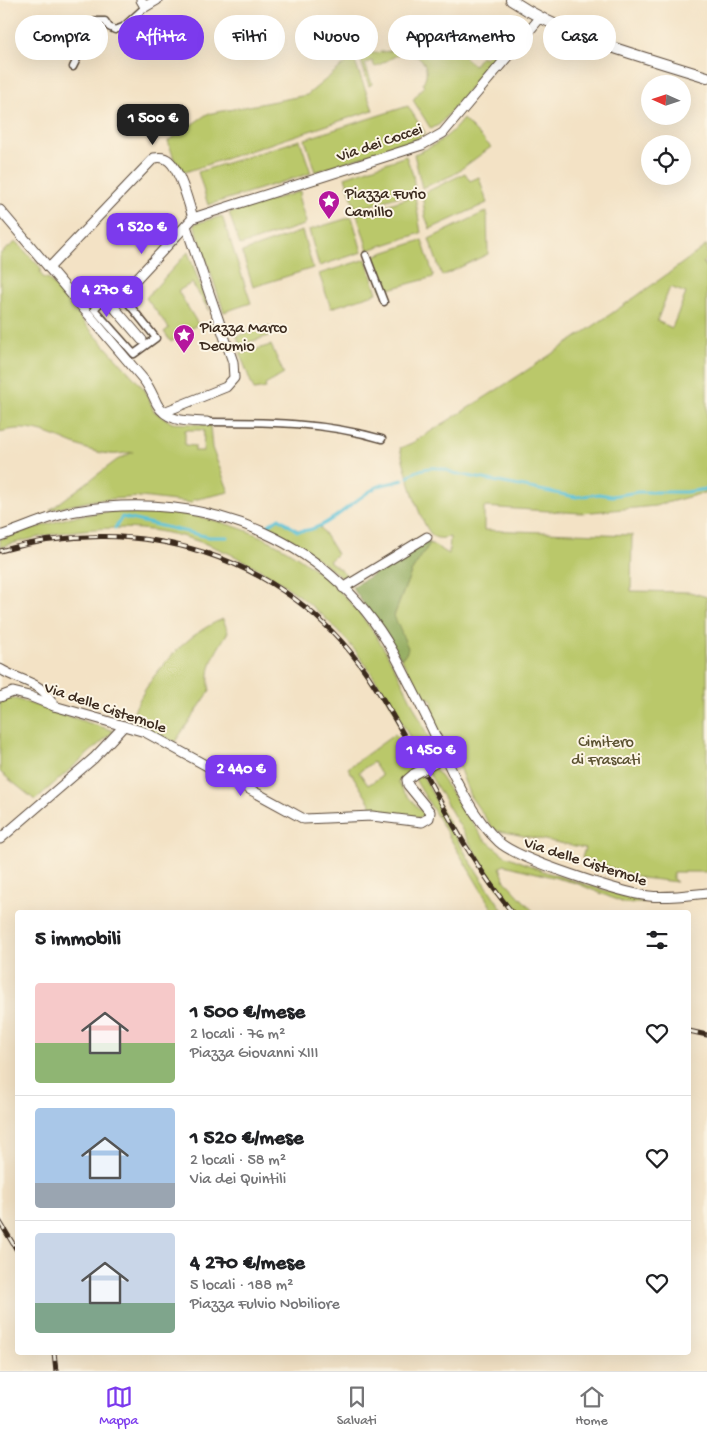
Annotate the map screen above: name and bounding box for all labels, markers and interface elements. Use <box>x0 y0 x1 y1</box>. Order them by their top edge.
chip: Compra <box>15 15 108 60</box>
chip: Affitta <box>118 15 204 60</box>
chip: Filtri <box>214 15 285 60</box>
chip: Nuovo <box>295 15 378 60</box>
chip: Appartamento <box>388 15 533 60</box>
chip: Casa <box>543 15 616 60</box>
north arrow <box>641 75 691 125</box>
map controls <box>641 75 691 185</box>
pin: 1 500 € <box>107 104 199 146</box>
text: 1 500 € <box>128 110 178 129</box>
street label: Via dei Coccei <box>334 121 426 168</box>
button: locate <box>641 135 691 185</box>
place label: Piazza Furio Camillo <box>344 186 426 223</box>
place icon: Piazza Furio Camillo <box>317 189 341 220</box>
pin: 1 520 € <box>96 212 188 255</box>
text: 1 520 € <box>118 219 166 238</box>
pin: 4 270 € <box>61 276 153 318</box>
text: 4 270 € <box>82 282 132 301</box>
place label: Piazza Marco Decumio <box>199 320 287 357</box>
place icon: Piazza Marco Decumio <box>172 323 196 354</box>
street label: Via delle Cisternole <box>40 679 169 739</box>
park label: Cimitero di Frascati <box>571 734 641 771</box>
pin: 1 450 € <box>385 736 477 778</box>
text: 1 450 € <box>407 742 455 761</box>
pin: 2 440 € <box>195 754 287 797</box>
text: 2 440 € <box>216 761 266 780</box>
street label: Via delle Cisternole <box>520 834 649 892</box>
icon: filters <box>643 926 671 954</box>
text: 5 immobili <box>35 928 121 953</box>
text: 1 500 €/mese <box>190 1001 305 1026</box>
icon: home <box>75 1003 135 1063</box>
icon: heart <box>643 1019 671 1047</box>
text: 2 locali · 76 m² <box>190 1026 285 1045</box>
text: Piazza Giovanni XIII <box>190 1045 318 1064</box>
text: 1 520 €/mese <box>190 1127 304 1152</box>
icon: home <box>75 1128 135 1188</box>
icon: heart <box>643 1144 671 1172</box>
text: 2 locali · 58 m² <box>190 1152 286 1171</box>
text: Via dei Quintili <box>190 1171 286 1190</box>
text: 4 270 €/mese <box>190 1252 305 1277</box>
icon: home <box>75 1253 135 1313</box>
icon: heart <box>643 1269 671 1297</box>
text: 5 locali · 188 m² <box>190 1277 293 1296</box>
text: Piazza Fulvio Nobiliore <box>190 1296 340 1315</box>
tab: Mappa <box>99 1383 138 1430</box>
tab: Salvati <box>337 1383 377 1430</box>
tab: Home <box>575 1383 608 1430</box>

